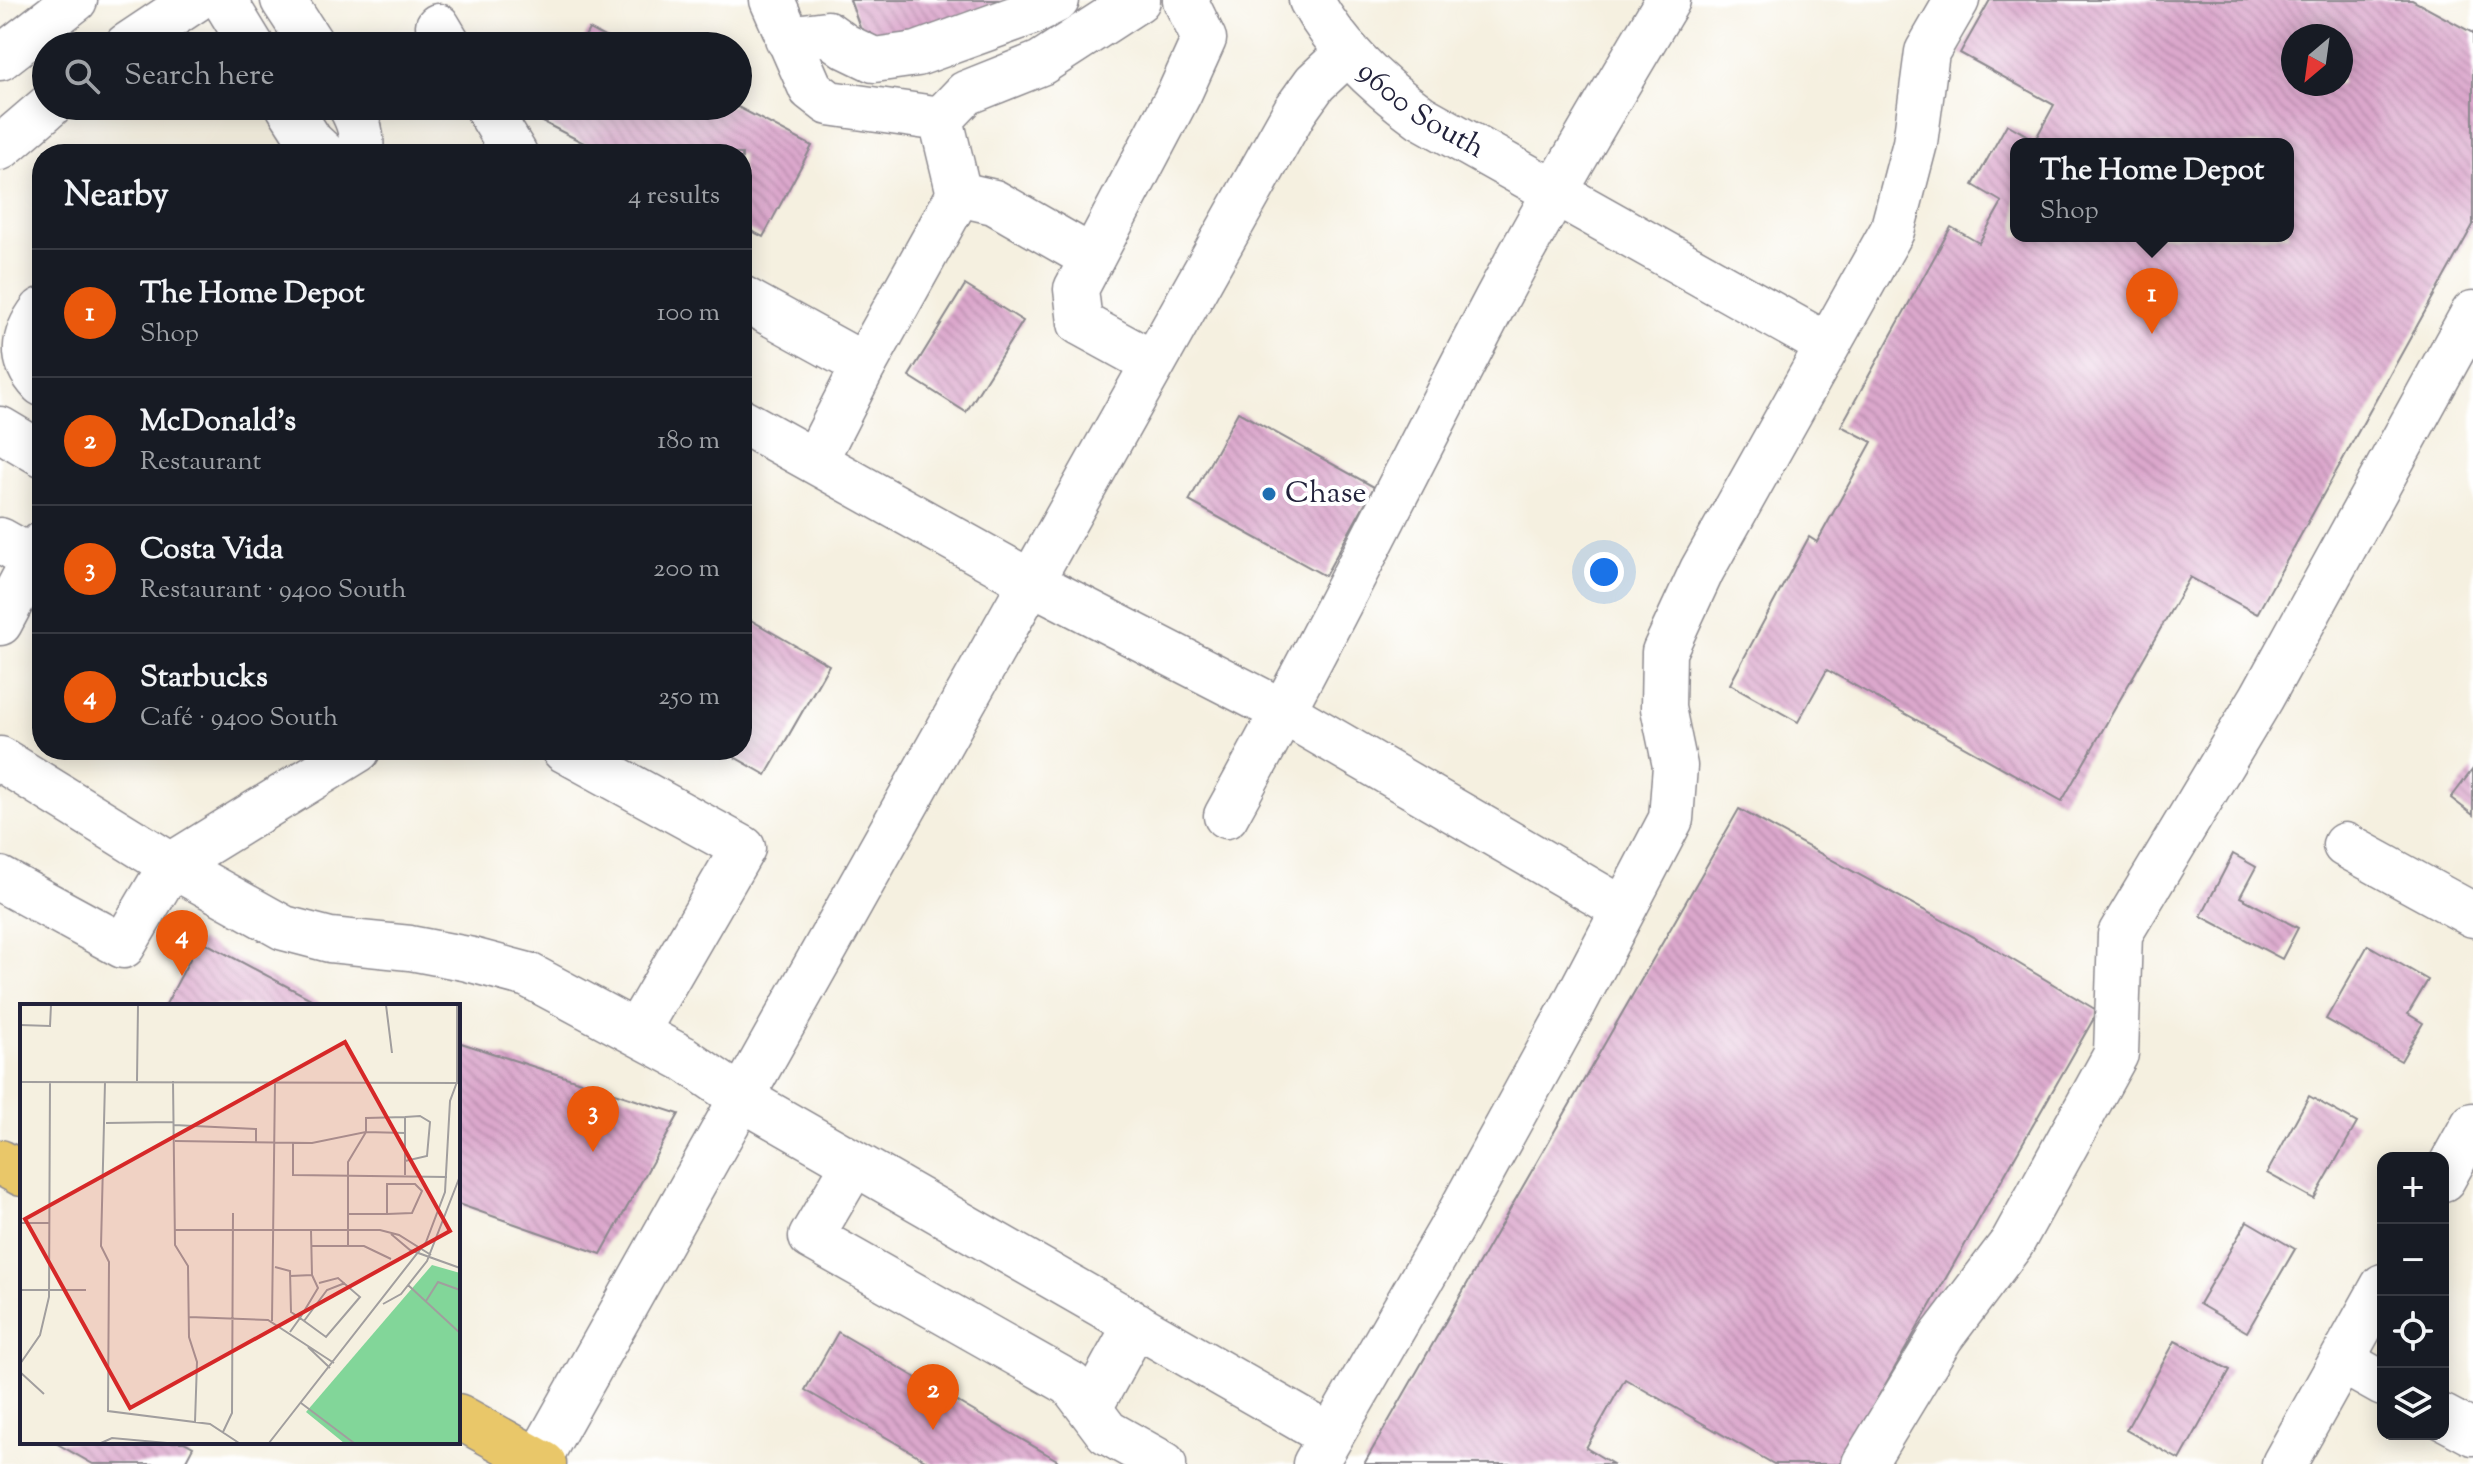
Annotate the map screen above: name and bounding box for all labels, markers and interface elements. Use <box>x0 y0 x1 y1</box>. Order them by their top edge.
north arrow <box>2281 24 2353 96</box>
search box <box>32 32 752 120</box>
street label: 9600 South <box>1347 52 1493 170</box>
icon: search <box>60 54 104 98</box>
text: Search here <box>124 55 274 98</box>
popup <box>2010 138 2294 242</box>
text: The Home Depot <box>2040 150 2264 193</box>
text: Nearby <box>64 172 169 221</box>
text: 4 results <box>628 178 720 215</box>
text: Shop <box>2040 193 2099 230</box>
pin: 1 <box>2126 268 2178 334</box>
text: The Home Depot <box>140 273 364 316</box>
text: 1 <box>86 295 94 332</box>
text: 100 m <box>657 295 720 332</box>
text: Shop <box>140 316 199 353</box>
text: McDonald's <box>140 401 296 444</box>
text: 2 <box>84 423 96 460</box>
text: 180 m <box>657 423 720 460</box>
text: Restaurant <box>140 444 261 481</box>
place label: Chase <box>1285 473 1366 516</box>
marker: Chase <box>1260 485 1278 503</box>
text: Costa Vida <box>140 529 284 572</box>
text: 3 <box>85 551 95 588</box>
text: 200 m <box>653 551 720 588</box>
your location <box>1584 552 1624 592</box>
text: Restaurant · 9400 South <box>140 572 407 609</box>
text: Starbucks <box>140 657 268 700</box>
text: 4 <box>83 679 97 716</box>
text: 250 m <box>658 679 720 716</box>
text: Café · 9400 South <box>140 700 338 737</box>
pin: 4 <box>156 910 208 976</box>
inset map <box>20 1004 460 1444</box>
pin: 3 <box>567 1086 619 1152</box>
map controls <box>2377 1152 2449 1440</box>
button: + <box>2377 1152 2449 1224</box>
button: − <box>2377 1224 2449 1296</box>
button: locate <box>2377 1296 2449 1368</box>
pin: 2 <box>907 1364 959 1430</box>
button: layers <box>2377 1368 2449 1440</box>

